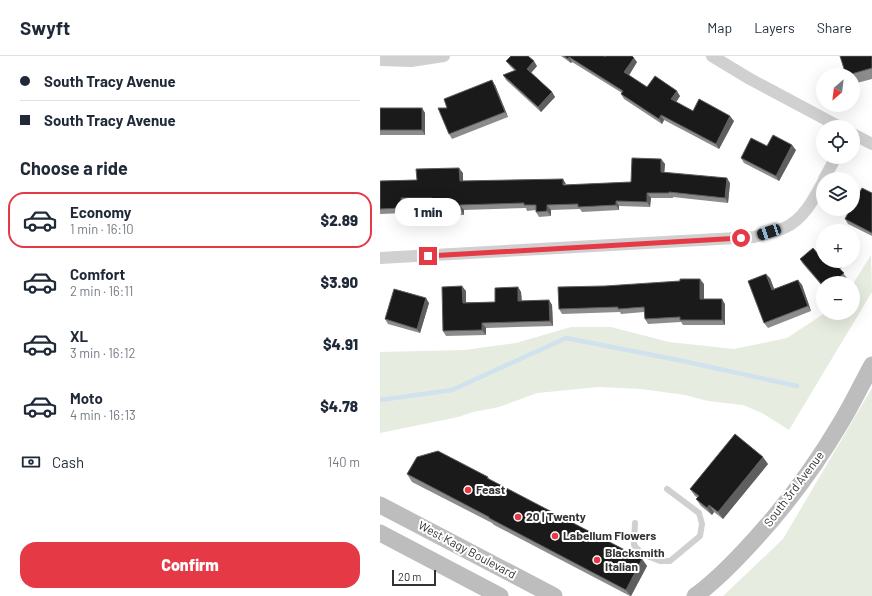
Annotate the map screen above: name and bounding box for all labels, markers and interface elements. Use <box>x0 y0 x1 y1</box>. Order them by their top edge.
text: Swyft <box>20 16 70 39</box>
text: Map <box>707 19 732 36</box>
text: Layers <box>754 19 795 36</box>
text: Share <box>817 19 852 36</box>
north arrow <box>816 68 860 112</box>
map controls <box>816 68 860 320</box>
text: South Tracy Avenue <box>44 72 176 90</box>
text: South Tracy Avenue <box>44 111 176 129</box>
button: locate <box>816 120 860 164</box>
text: Choose a ride <box>20 157 128 179</box>
button: layers <box>816 172 860 216</box>
callout: 1 min <box>395 198 461 226</box>
icon: car <box>22 202 58 238</box>
text: Economy <box>70 203 131 221</box>
text: 1 min <box>414 204 442 220</box>
text: $2.89 <box>321 211 358 229</box>
text: 1 min · 16:10 <box>70 221 134 237</box>
car <box>756 223 782 241</box>
button: + <box>816 224 860 268</box>
route start <box>732 229 750 247</box>
route end <box>419 247 437 265</box>
icon: car <box>22 264 58 300</box>
text: Comfort <box>70 265 125 283</box>
text: $3.90 <box>321 273 358 291</box>
button: − <box>816 276 860 320</box>
text: 2 min · 16:11 <box>70 283 133 299</box>
icon: car <box>22 326 58 362</box>
text: XL <box>70 327 88 345</box>
text: $4.91 <box>323 335 358 353</box>
text: 3 min · 16:12 <box>70 345 135 361</box>
icon: car <box>22 388 58 424</box>
text: Moto <box>70 389 103 407</box>
text: $4.78 <box>320 397 358 415</box>
text: 4 min · 16:13 <box>70 407 136 423</box>
street label: South 3rd Avenue <box>760 448 826 529</box>
icon: cash <box>20 451 42 473</box>
text: Cash <box>52 453 84 471</box>
text: 140 m <box>328 454 360 470</box>
place label: Feast <box>476 482 506 496</box>
marker: Feast <box>463 485 473 495</box>
place label: 20 | Twenty <box>526 509 586 523</box>
marker: 20 | Twenty <box>513 512 523 522</box>
street label: West Kagy Boulevard <box>416 517 519 581</box>
place label: Labellum Flowers <box>563 528 656 542</box>
marker: Labellum Flowers <box>550 531 560 541</box>
button: Confirm <box>20 542 360 588</box>
place label: Blacksmith Italian <box>605 545 665 573</box>
marker: Blacksmith Italian <box>592 555 602 565</box>
scale bar <box>392 568 436 587</box>
text: 20 m <box>398 570 421 583</box>

